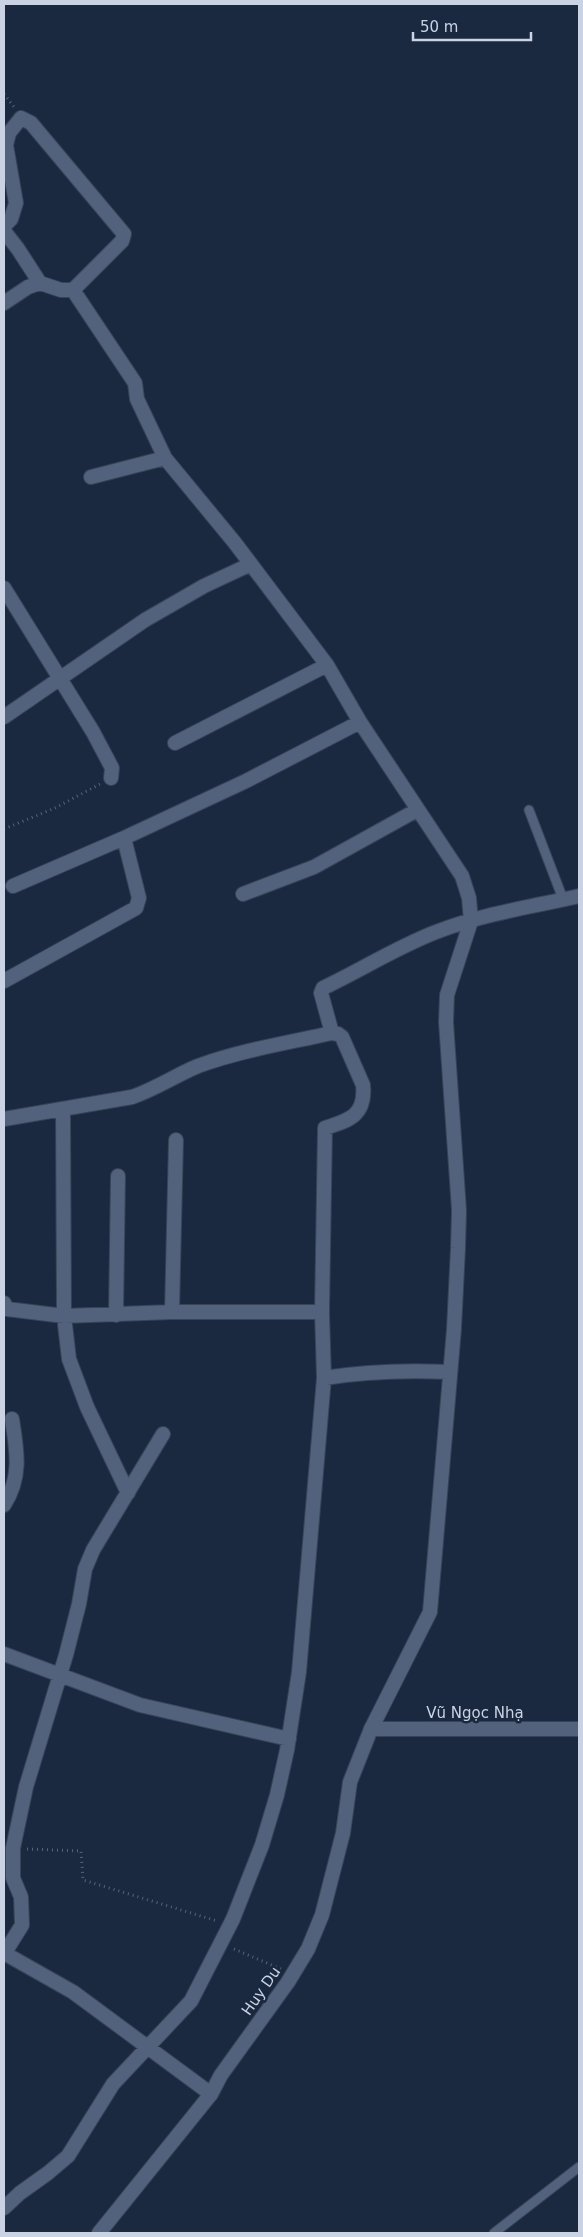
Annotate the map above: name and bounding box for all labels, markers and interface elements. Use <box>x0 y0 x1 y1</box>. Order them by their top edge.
scale bar <box>413 10 530 42</box>
text: 50 m <box>420 18 458 36</box>
street label: Vũ Ngọc Nhạ <box>426 1704 524 1722</box>
street label: Huy Du <box>238 1963 284 2019</box>

